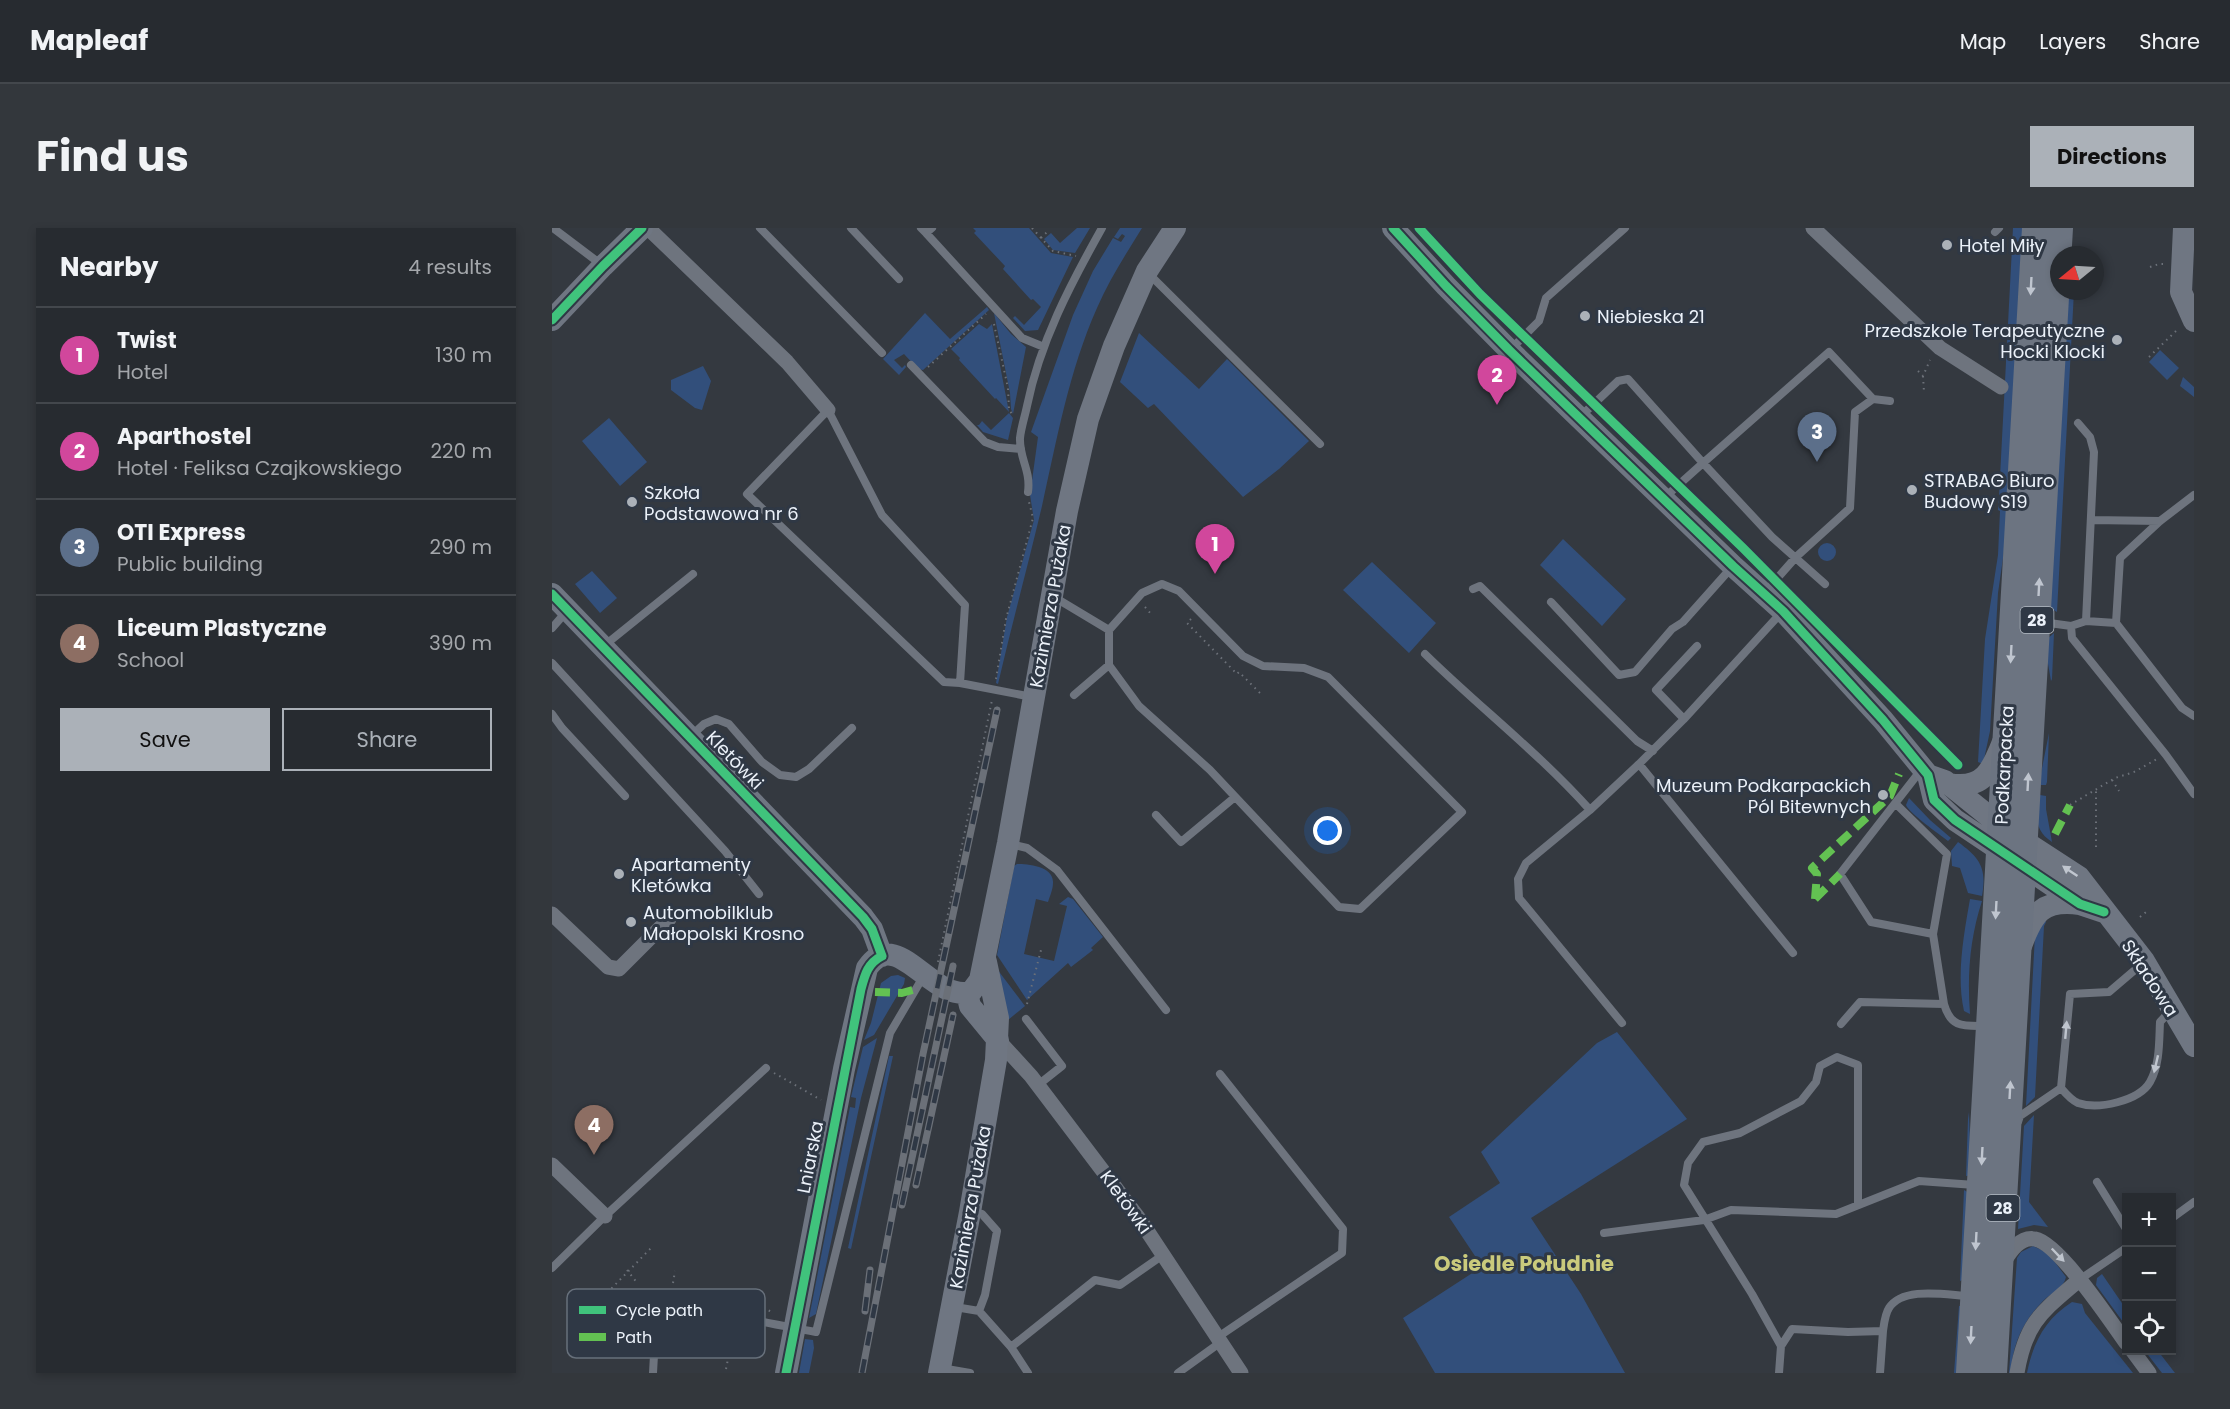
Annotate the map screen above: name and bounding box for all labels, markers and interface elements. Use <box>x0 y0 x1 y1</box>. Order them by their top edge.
text: Mapleaf <box>30 21 148 60</box>
text: Map <box>1960 27 2006 56</box>
text: Layers <box>2039 27 2106 56</box>
text: Share <box>2139 27 2200 56</box>
button: Directions <box>2030 126 2194 187</box>
text: Find us <box>36 127 189 186</box>
place label: Hotel Miły <box>1959 233 2045 258</box>
marker: Hotel Miły <box>1940 238 1954 252</box>
north arrow <box>2050 246 2104 300</box>
text: Nearby <box>60 249 158 285</box>
text: 4 results <box>408 253 492 281</box>
one-way arrow <box>2027 277 2036 296</box>
place label: Niebieska 21 <box>1597 304 1705 329</box>
marker: Niebieska 21 <box>1578 309 1592 323</box>
place label: Przedszkole Terapeutyczne Hocki Klocki <box>1864 318 2105 364</box>
text: Twist <box>117 325 177 356</box>
marker: Przedszkole Terapeutyczne Hocki Klocki <box>2110 333 2124 347</box>
text: 1 <box>76 341 83 369</box>
text: 130 m <box>435 341 492 369</box>
pin: 2 <box>1478 356 1516 405</box>
text: Hotel <box>117 358 168 386</box>
pin: 3 <box>1798 412 1836 462</box>
text: Aparthostel <box>117 421 252 452</box>
text: 2 <box>74 437 85 465</box>
text: 220 m <box>431 437 492 465</box>
text: Hotel · Feliksa Czajkowskiego <box>117 454 402 482</box>
place label: STRABAG Biuro Budowy S19 <box>1924 468 2055 514</box>
place label: Szkoła Podstawowa nr 6 <box>644 480 799 526</box>
marker: STRABAG Biuro Budowy S19 <box>1905 483 1919 497</box>
marker: Szkoła Podstawowa nr 6 <box>625 495 639 509</box>
text: OTI Express <box>117 517 246 548</box>
street label: Kazimierza Pużaka <box>1023 522 1077 690</box>
pin: 1 <box>1196 524 1234 574</box>
text: 3 <box>73 533 86 561</box>
text: 290 m <box>429 533 492 561</box>
text: Public building <box>117 550 263 578</box>
one-way arrow <box>2035 578 2044 597</box>
road number: 28 <box>2020 607 2054 633</box>
text: Liceum Plastyczne <box>117 613 327 644</box>
text: 4 <box>73 629 86 657</box>
text: 390 m <box>429 629 492 657</box>
one-way arrow <box>2006 645 2015 664</box>
text: School <box>117 646 184 674</box>
street label: Podkarpacka <box>1988 705 2020 825</box>
button: Save <box>60 708 270 771</box>
button: Share <box>282 708 492 771</box>
street label: Kletówki <box>701 725 769 795</box>
place label: Muzeum Podkarpackich Pól Bitewnych <box>1656 773 1871 819</box>
one-way arrow <box>2023 773 2033 792</box>
marker: Muzeum Podkarpackich Pól Bitewnych <box>1876 788 1890 802</box>
your location <box>1313 816 1342 845</box>
place label: Apartamenty Kletówka <box>631 852 751 898</box>
one-way arrow <box>2062 865 2078 877</box>
marker: Apartamenty Kletówka <box>612 867 626 881</box>
place label: Automobilklub Małopolski Krosno <box>643 900 804 946</box>
one-way arrow <box>1991 900 2000 919</box>
marker: Automobilklub Małopolski Krosno <box>624 915 638 929</box>
street label: Składowa <box>2116 935 2184 1021</box>
one-way arrow <box>2061 1020 2071 1039</box>
one-way arrow <box>2150 1054 2160 1073</box>
one-way arrow <box>2005 1081 2015 1100</box>
pin: 4 <box>574 1106 614 1155</box>
street label: Lniarska <box>791 1119 829 1195</box>
street label: Kazimierza Pużaka <box>943 1123 997 1291</box>
one-way arrow <box>1977 1147 1986 1166</box>
street label: Kletówki <box>1094 1165 1158 1239</box>
map controls <box>2122 1193 2176 1355</box>
button: + <box>2122 1193 2176 1247</box>
road number: 28 <box>1986 1195 2020 1221</box>
one-way arrow <box>1972 1231 1981 1250</box>
one-way arrow <box>2050 1247 2064 1261</box>
button: − <box>2122 1247 2176 1301</box>
district label: Osiedle Południe <box>1434 1249 1614 1278</box>
legend <box>567 1289 765 1358</box>
text: Cycle path <box>616 1299 703 1322</box>
button: locate <box>2122 1301 2176 1355</box>
one-way arrow <box>1966 1325 1976 1344</box>
text: Path <box>616 1326 652 1349</box>

